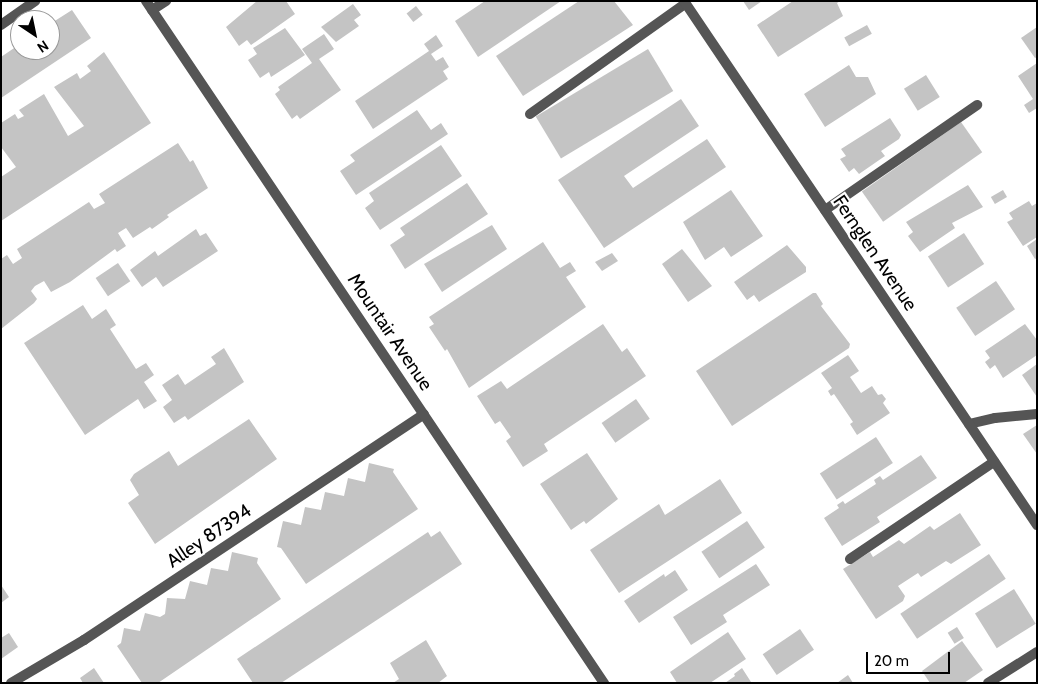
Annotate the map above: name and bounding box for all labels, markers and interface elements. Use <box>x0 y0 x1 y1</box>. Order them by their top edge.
north arrow <box>10 10 60 60</box>
text: N <box>34 36 52 57</box>
street label: Fernglen Avenue <box>828 191 922 315</box>
street label: Mountair Avenue <box>342 269 438 395</box>
street label: Alley 87394 <box>162 499 256 573</box>
scale bar <box>868 642 952 674</box>
text: 20 m <box>874 652 909 670</box>

